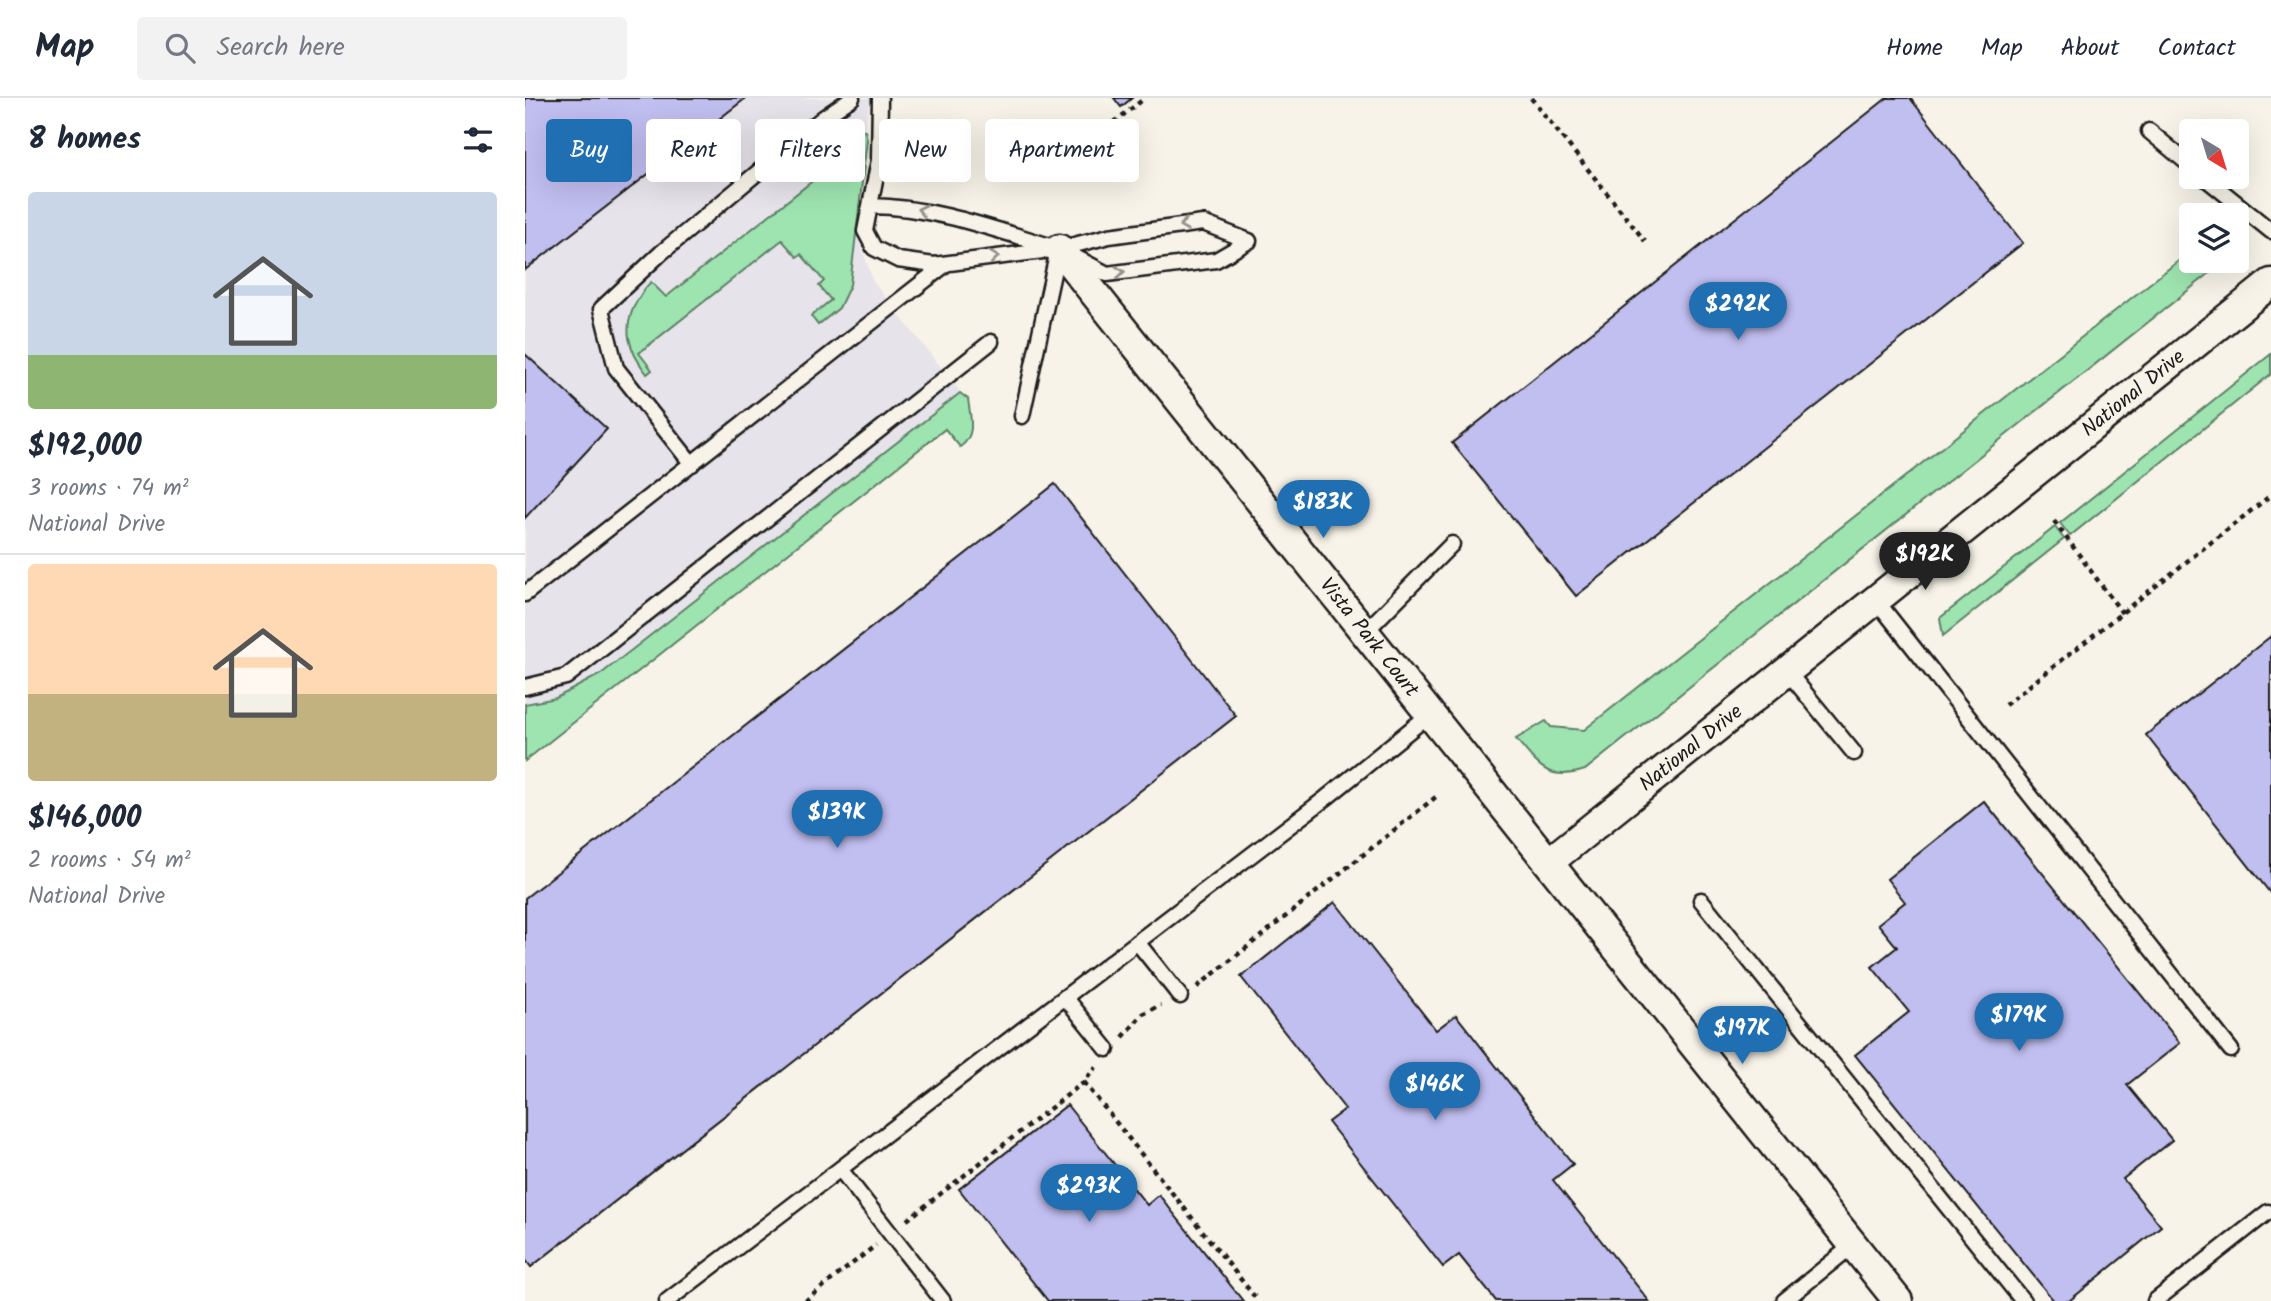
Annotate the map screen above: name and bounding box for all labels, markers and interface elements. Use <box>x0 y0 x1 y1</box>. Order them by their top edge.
search box <box>137 17 627 80</box>
text: Map <box>35 22 95 75</box>
text: Search here <box>217 27 345 69</box>
icon: search <box>161 29 199 67</box>
text: Home <box>1886 29 1943 68</box>
text: Map <box>1981 29 2023 68</box>
text: About <box>2061 29 2119 68</box>
text: Contact <box>2157 29 2236 68</box>
text: 8 homes <box>28 116 141 164</box>
chip: Buy <box>546 119 632 182</box>
chip: Rent <box>646 119 741 182</box>
chip: Filters <box>755 119 865 182</box>
chip: New <box>879 119 971 182</box>
chip: Apartment <box>985 119 1139 182</box>
north arrow <box>2179 119 2249 189</box>
map controls <box>2179 119 2249 273</box>
icon: filters <box>459 121 497 159</box>
one-way arrow <box>916 203 928 218</box>
button: layers <box>2179 203 2249 273</box>
one-way arrow <box>1178 218 1190 233</box>
icon: home <box>200 238 326 364</box>
one-way arrow <box>988 249 1000 264</box>
one-way arrow <box>1114 265 1126 280</box>
pin: $292K <box>1689 282 1787 342</box>
text: $292K <box>1705 287 1771 323</box>
street label: National Drive <box>2074 341 2193 445</box>
text: $192,000 <box>28 423 142 471</box>
text: 3 rooms · 74 m² <box>28 471 189 507</box>
pin: $183K <box>1274 480 1372 540</box>
text: $183K <box>1293 485 1353 521</box>
text: National Drive <box>28 507 165 543</box>
pin: $192K <box>1876 532 1974 592</box>
text: $192K <box>1895 537 1955 573</box>
street label: Vista Park Court <box>1311 570 1428 705</box>
icon: home <box>200 610 326 736</box>
street label: National Drive <box>1632 696 1751 800</box>
pin: $139K <box>788 790 886 850</box>
text: $146,000 <box>28 795 141 843</box>
text: $139K <box>808 795 866 831</box>
text: 2 rooms · 54 m² <box>28 843 191 879</box>
text: National Drive <box>28 879 165 915</box>
pin: $179K <box>1970 993 2068 1053</box>
text: $179K <box>1991 998 2047 1034</box>
pin: $197K <box>1693 1006 1791 1066</box>
text: $197K <box>1714 1011 1770 1047</box>
pin: $146K <box>1386 1062 1484 1122</box>
text: $146K <box>1405 1067 1465 1103</box>
pin: $293K <box>1040 1164 1138 1224</box>
text: $293K <box>1056 1169 1122 1205</box>

